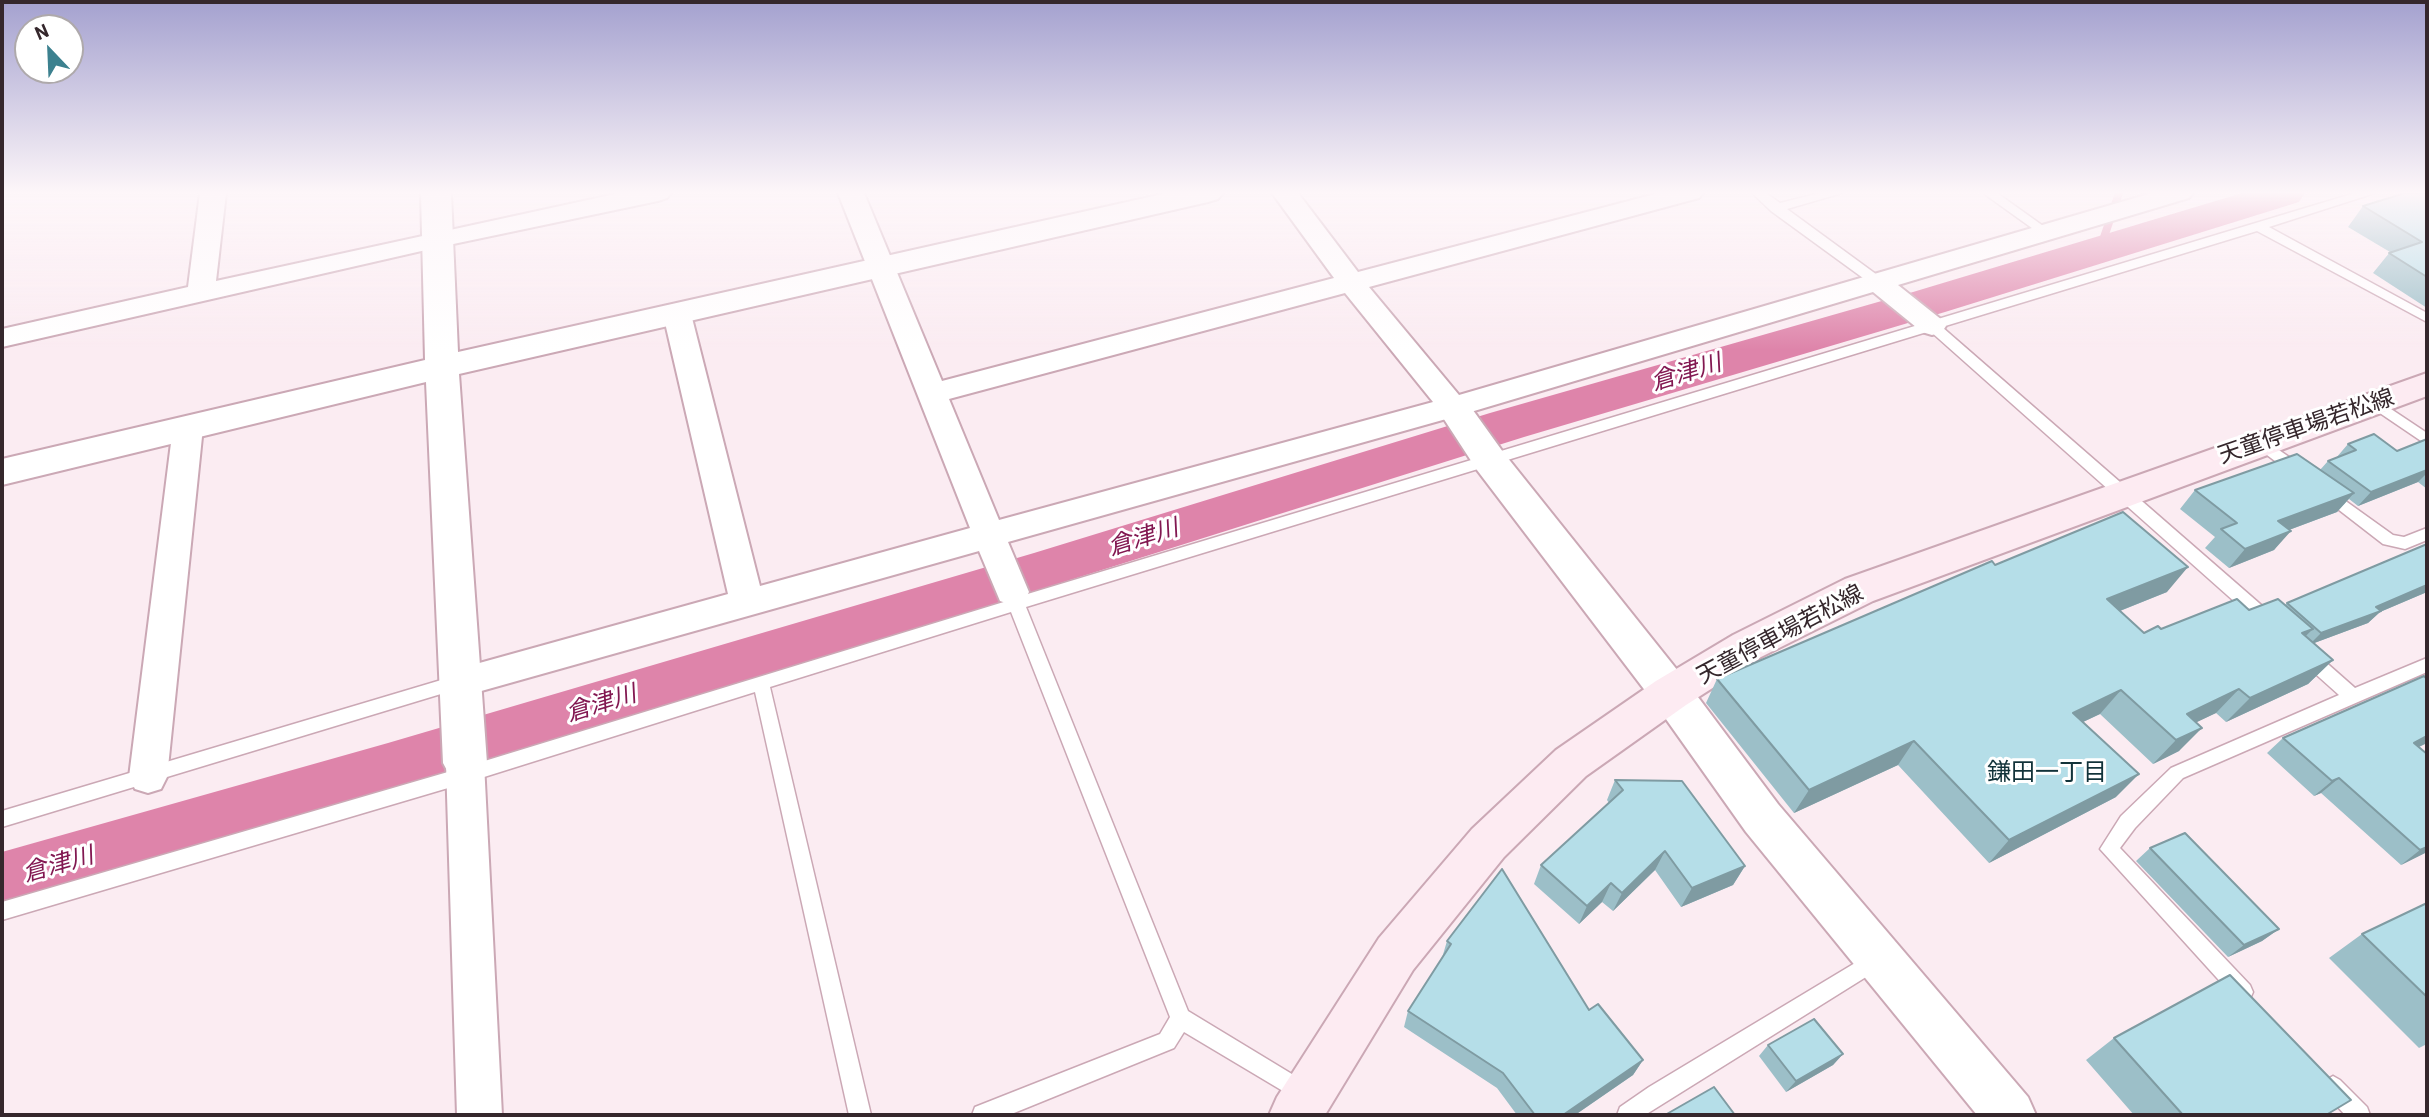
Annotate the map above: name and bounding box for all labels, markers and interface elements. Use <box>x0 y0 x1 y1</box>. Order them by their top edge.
north arrow <box>14 14 84 84</box>
text: N <box>31 18 52 44</box>
water label: 倉津川 <box>1647 348 1725 396</box>
street label: 天童停車場若松線 <box>2215 383 2397 469</box>
water label: 倉津川 <box>1104 513 1182 561</box>
street label: 天童停車場若松線 <box>1692 579 1868 689</box>
water label: 倉津川 <box>562 679 640 727</box>
district label: 鎌田一丁目 <box>1987 758 2107 786</box>
water label: 倉津川 <box>19 840 97 888</box>

